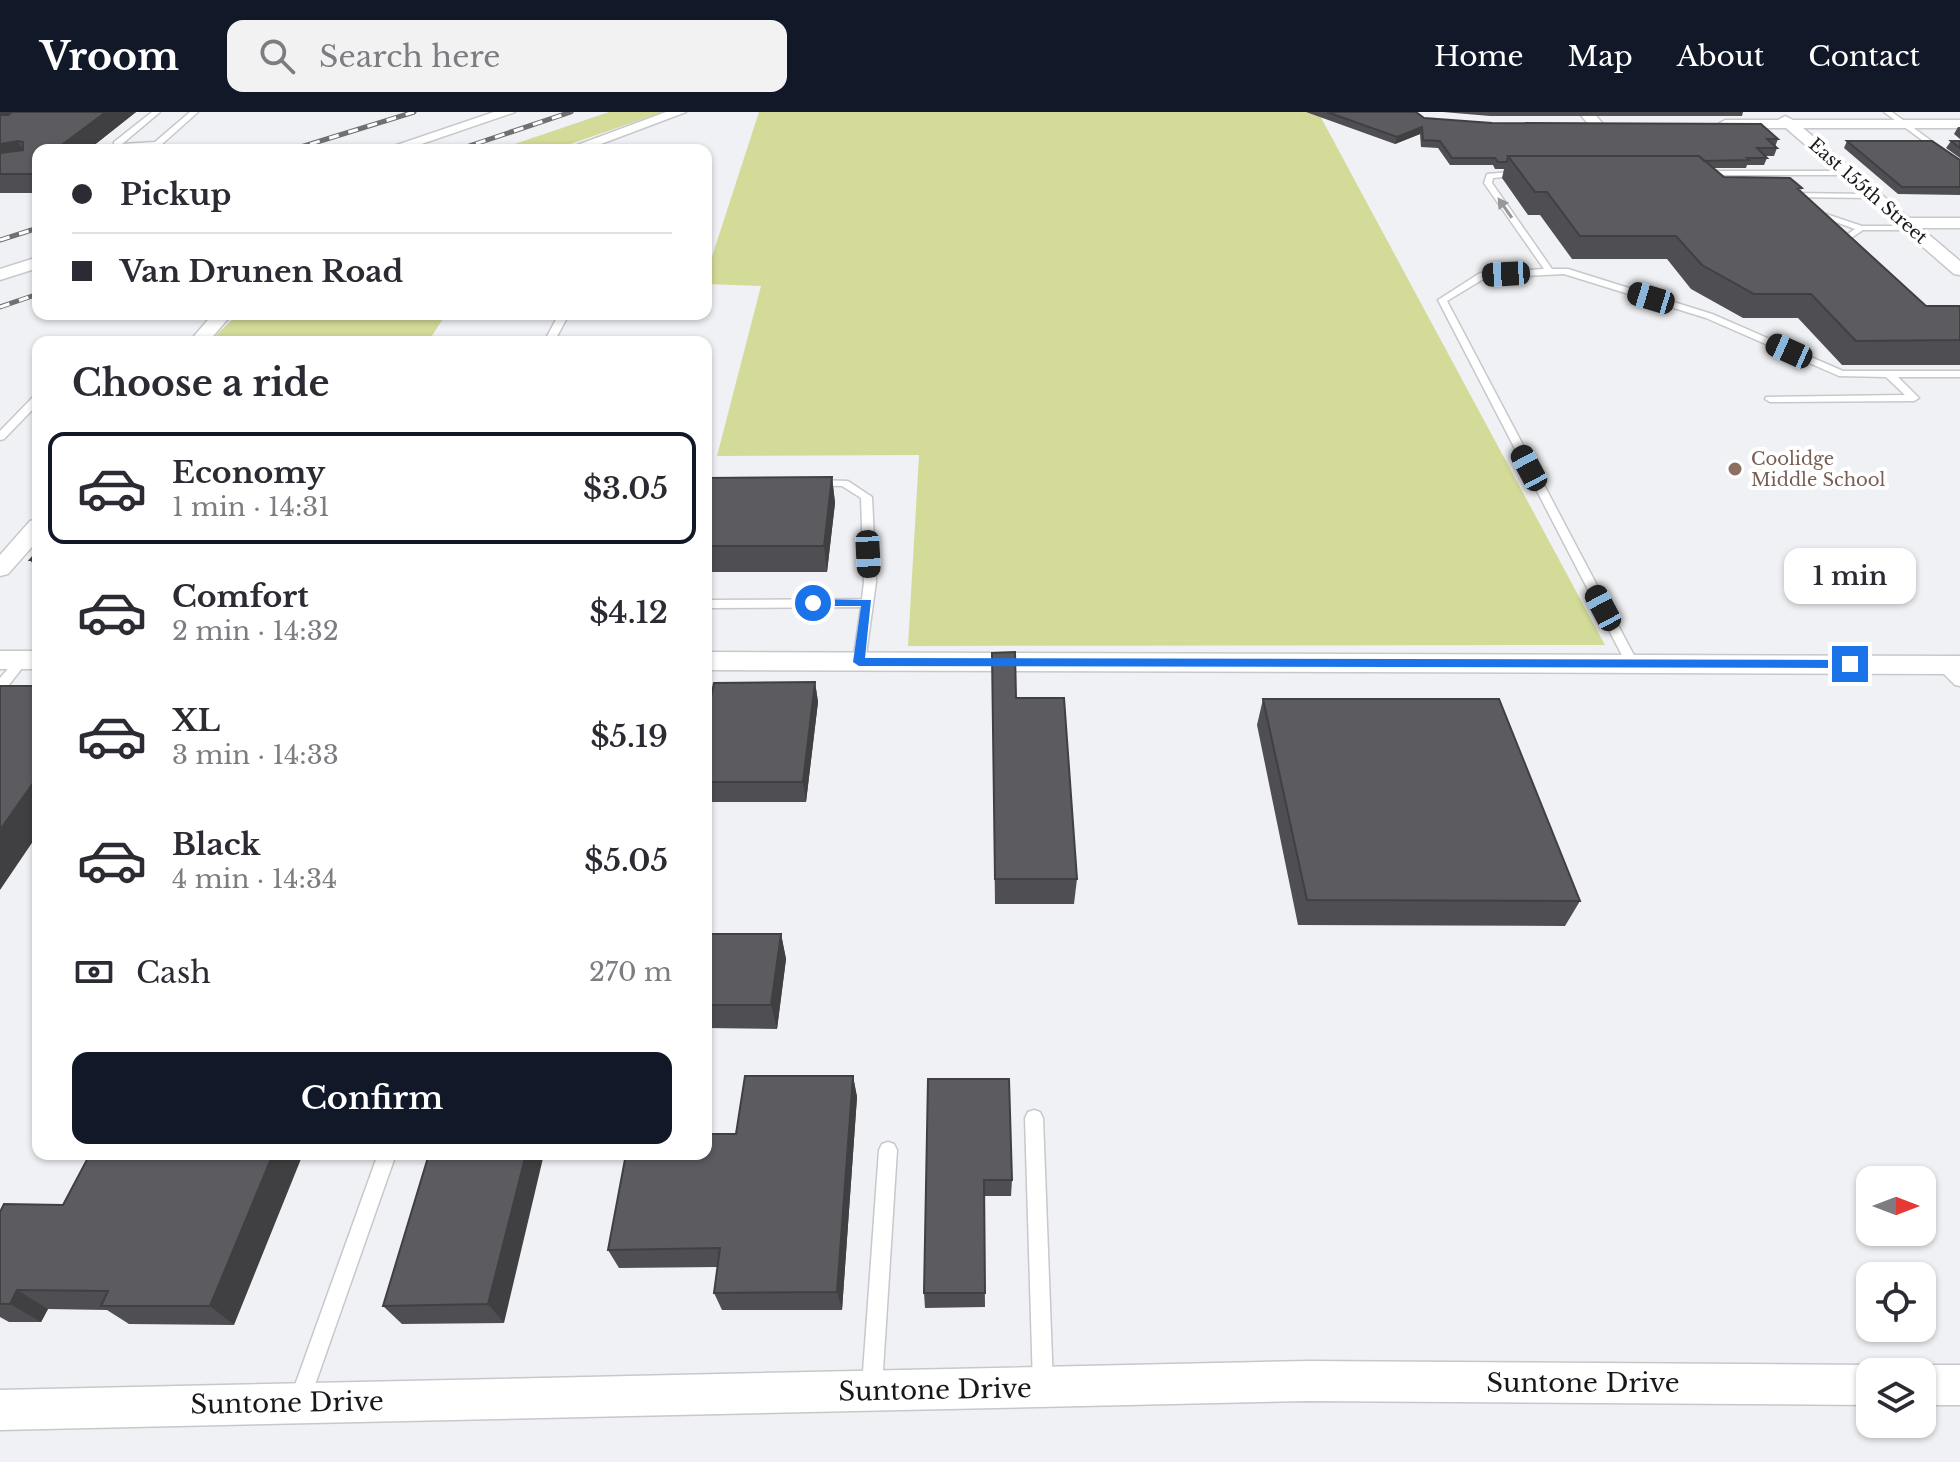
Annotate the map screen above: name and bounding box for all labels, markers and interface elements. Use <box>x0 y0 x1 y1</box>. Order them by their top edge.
search box <box>227 20 787 92</box>
text: Vroom <box>40 33 179 80</box>
icon: search <box>255 34 299 78</box>
text: Search here <box>319 38 501 75</box>
text: Home <box>1434 39 1524 74</box>
text: Map <box>1568 39 1633 74</box>
text: About <box>1677 39 1764 74</box>
text: Contact <box>1808 39 1920 74</box>
street label: East 155th Street <box>1804 133 1932 249</box>
text: Pickup <box>120 176 231 213</box>
one-way arrow <box>1498 198 1513 219</box>
text: Van Drunen Road <box>120 253 403 290</box>
car <box>1481 261 1531 287</box>
car <box>1625 280 1677 316</box>
car <box>1762 330 1816 372</box>
text: Choose a ride <box>72 361 329 406</box>
car <box>1507 441 1551 495</box>
place label: Coolidge Middle School <box>1751 448 1886 491</box>
icon: car <box>76 452 148 524</box>
text: Economy <box>172 454 325 491</box>
marker: Coolidge Middle School <box>1726 460 1744 478</box>
text: $3.05 <box>583 470 668 507</box>
text: 1 min · 14:31 <box>172 491 330 523</box>
car <box>855 529 881 579</box>
callout: 1 min <box>1784 548 1916 604</box>
text: 1 min <box>1813 560 1887 592</box>
icon: car <box>76 576 148 648</box>
text: Comfort <box>172 578 309 615</box>
car <box>1581 581 1625 635</box>
route start <box>795 585 831 621</box>
text: $4.12 <box>589 594 668 631</box>
text: 2 min · 14:32 <box>172 615 339 647</box>
route end <box>1832 646 1868 682</box>
icon: car <box>76 700 148 772</box>
text: XL <box>172 702 220 739</box>
text: $5.19 <box>590 718 668 755</box>
text: 3 min · 14:33 <box>172 739 339 771</box>
icon: car <box>76 824 148 896</box>
text: Black <box>172 826 260 863</box>
text: $5.05 <box>584 842 668 879</box>
text: 4 min · 14:34 <box>172 863 337 895</box>
icon: cash <box>72 950 116 994</box>
text: Cash <box>136 954 211 991</box>
text: 270 m <box>589 956 672 988</box>
button: Confirm <box>72 1052 672 1144</box>
north arrow <box>1856 1166 1936 1246</box>
map controls <box>1856 1166 1936 1438</box>
button: locate <box>1856 1262 1936 1342</box>
button: layers <box>1856 1358 1936 1438</box>
street label: Suntone Drive <box>1486 1367 1680 1399</box>
street label: Suntone Drive <box>838 1372 1032 1408</box>
street label: Suntone Drive <box>190 1385 384 1421</box>

